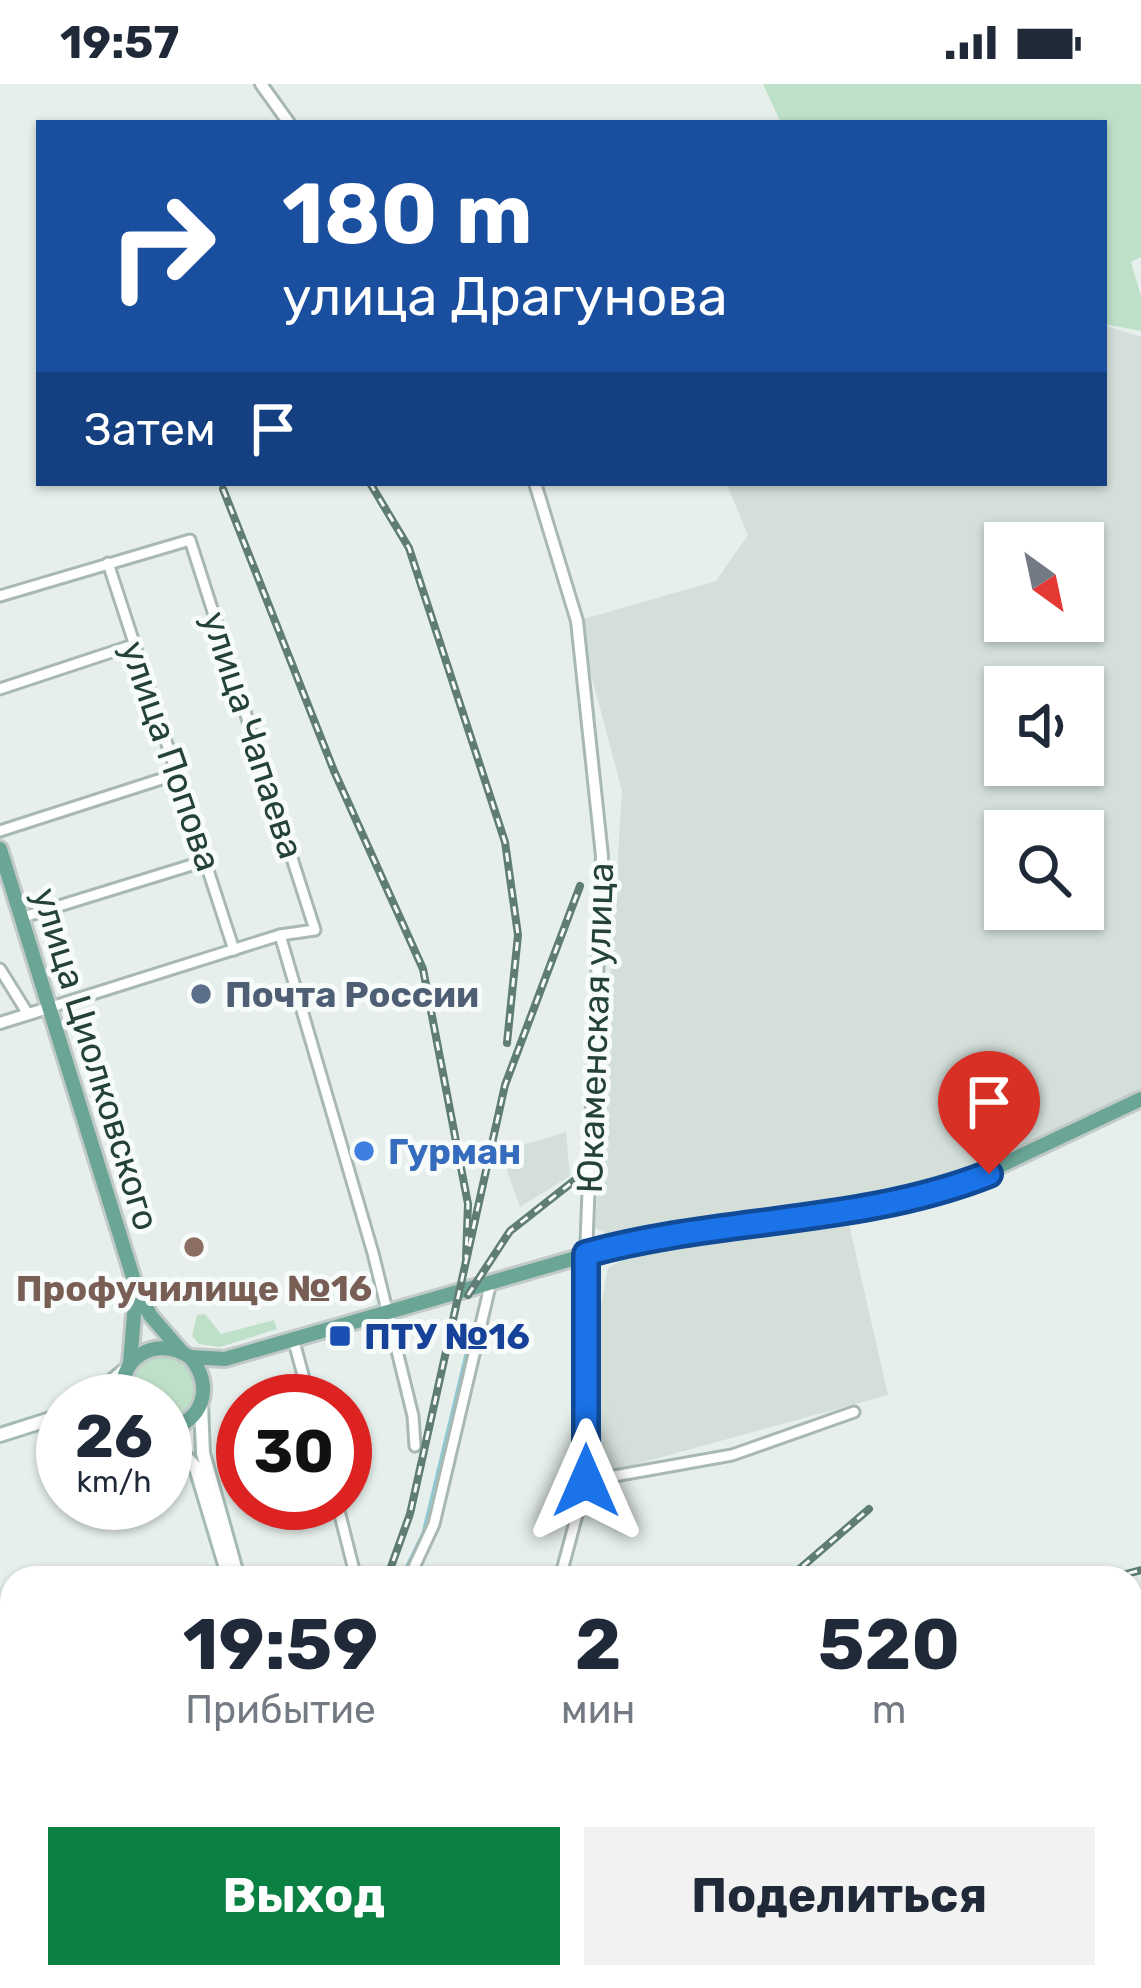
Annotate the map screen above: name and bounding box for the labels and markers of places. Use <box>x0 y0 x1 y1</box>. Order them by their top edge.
place label: Почта России <box>225 973 479 1016</box>
marker: Почта России <box>188 981 214 1007</box>
pin <box>938 1051 1040 1174</box>
place label: Гурман <box>388 1130 521 1173</box>
marker: Гурман <box>351 1138 377 1164</box>
marker: Профучилище №16 <box>181 1234 207 1260</box>
place label: Профучилище №16 <box>16 1267 372 1310</box>
place label: ПТУ №16 <box>364 1315 530 1358</box>
marker: ПТУ №16 <box>327 1323 353 1349</box>

